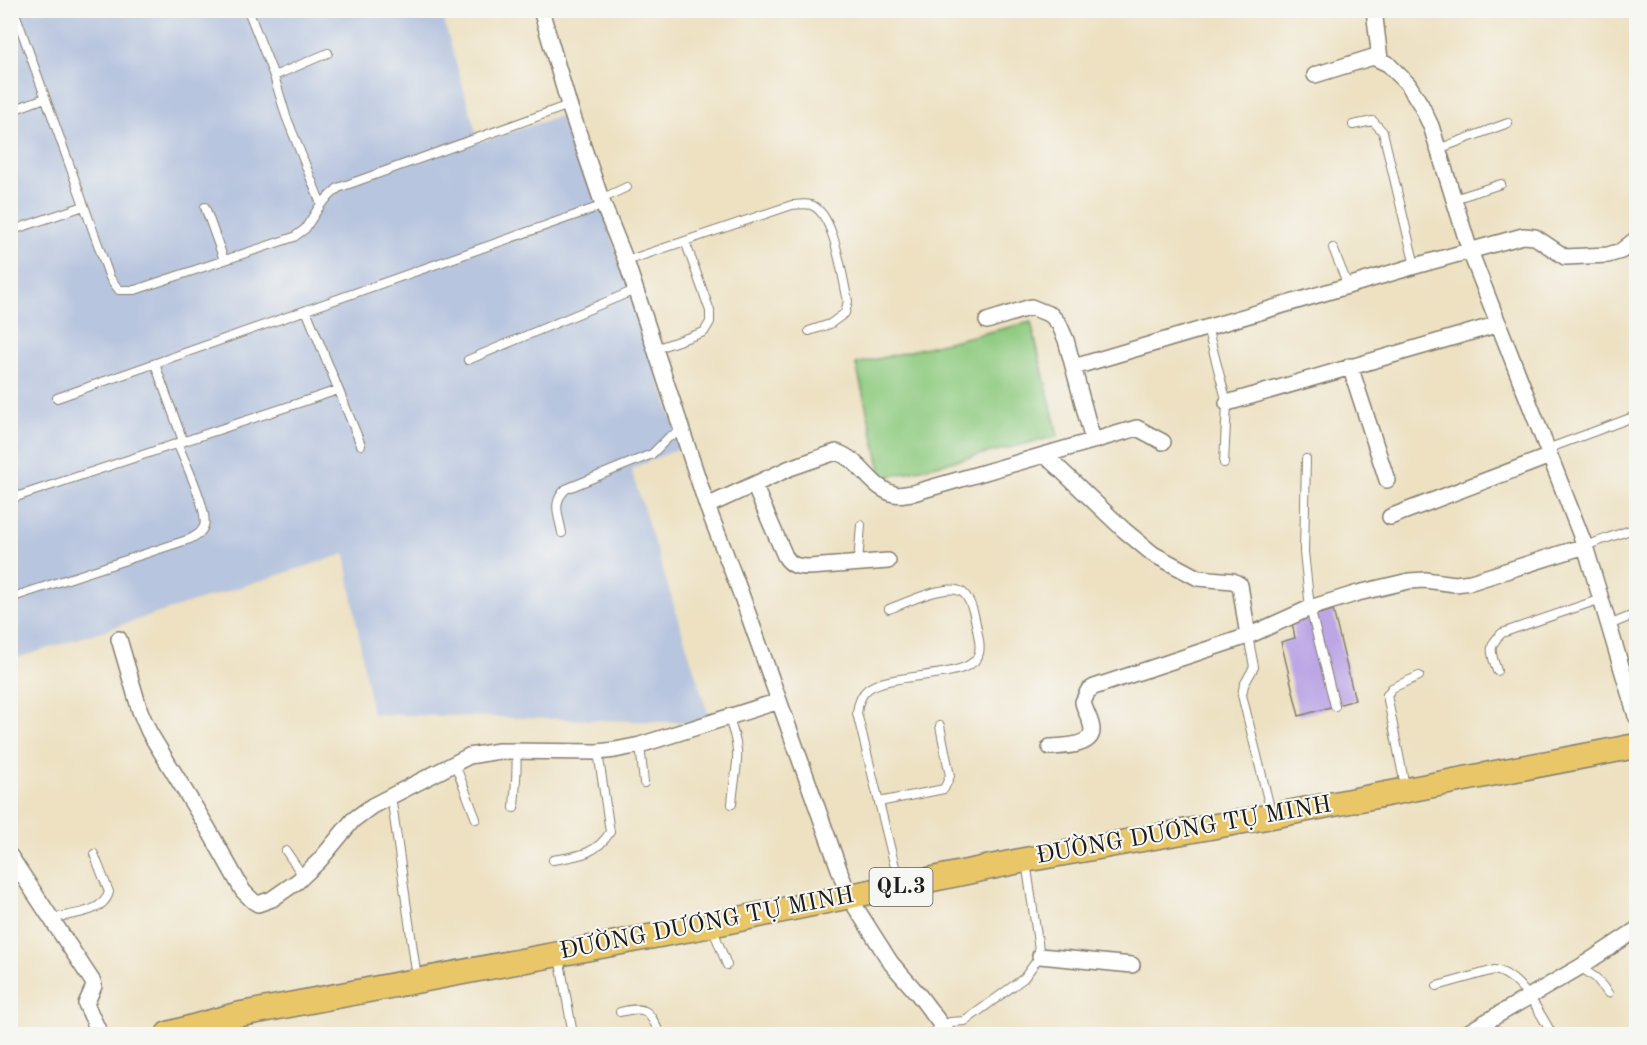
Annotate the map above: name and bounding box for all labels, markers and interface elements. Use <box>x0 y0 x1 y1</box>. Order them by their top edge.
street label: ĐƯỜNG DƯƠNG TỰ MINH <box>1034 788 1334 869</box>
road number: QL.3 <box>870 868 932 906</box>
street label: ĐƯỜNG DƯƠNG TỰ MINH <box>557 879 856 964</box>

